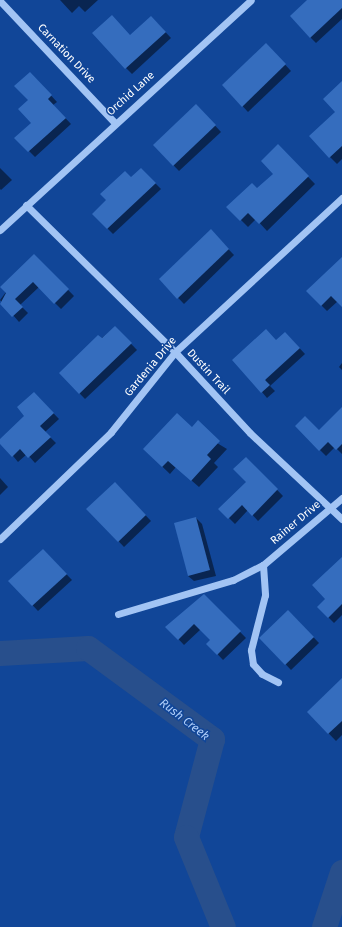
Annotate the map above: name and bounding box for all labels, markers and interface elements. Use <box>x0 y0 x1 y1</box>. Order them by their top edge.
street label: Carnation Drive <box>34 22 98 86</box>
street label: Orchid Lane <box>104 69 158 119</box>
street label: Gardenia Drive <box>122 335 180 399</box>
street label: Dustin Trail <box>184 347 232 397</box>
street label: Rainer Drive <box>268 498 324 548</box>
water label: Rush Creek <box>156 696 212 744</box>

